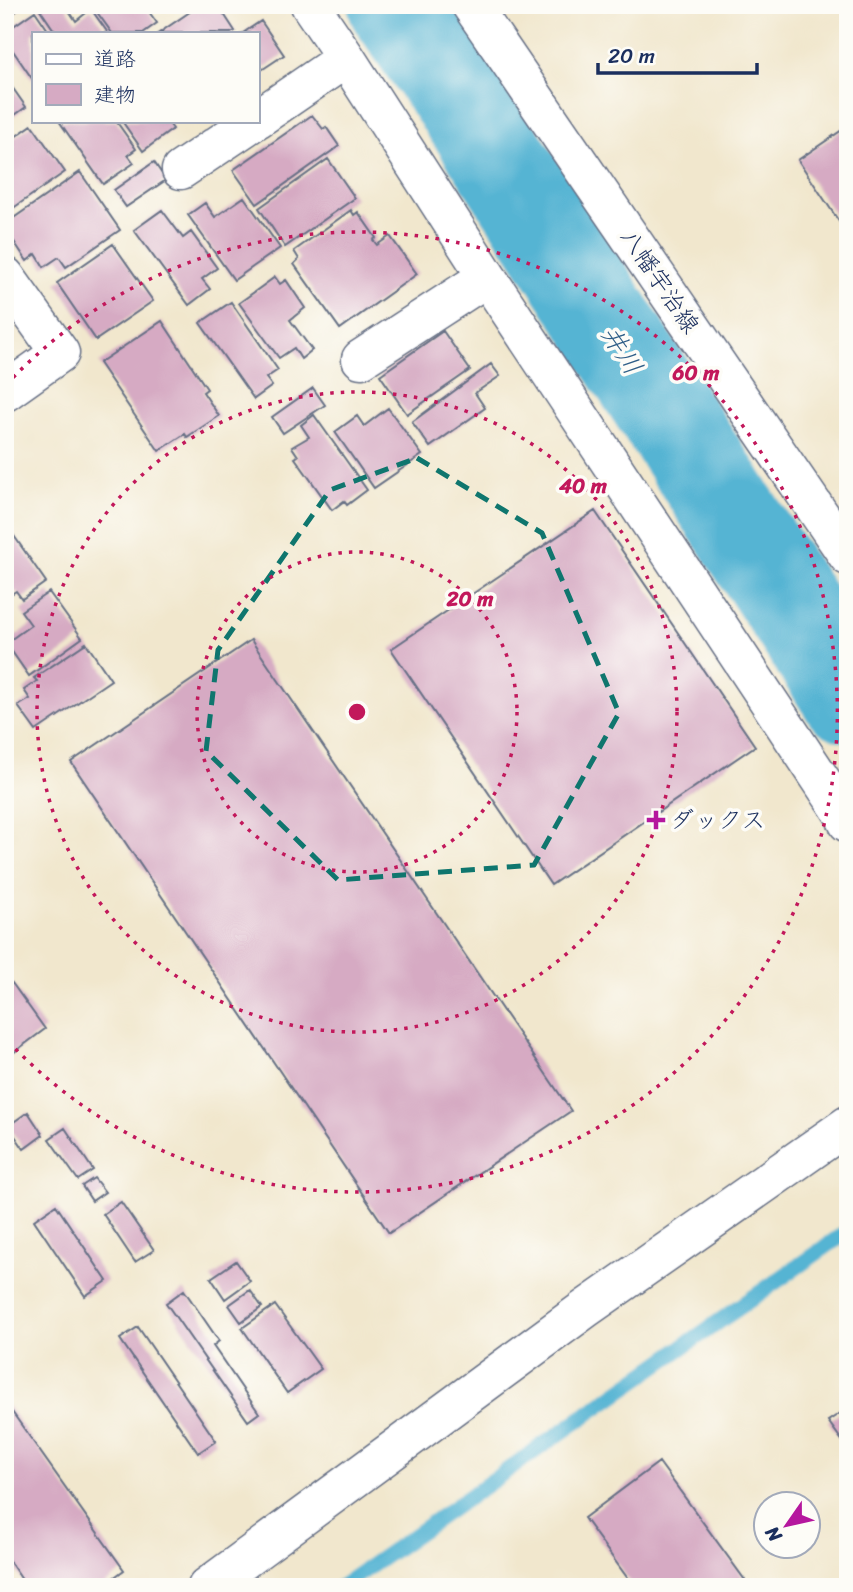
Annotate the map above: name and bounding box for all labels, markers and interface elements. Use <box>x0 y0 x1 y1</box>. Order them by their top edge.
legend <box>32 32 259 122</box>
scale bar <box>598 32 757 76</box>
text: 20 m <box>608 37 655 75</box>
text: 道路 <box>94 40 136 78</box>
text: 建物 <box>94 76 136 114</box>
street label: 八幡宇治線 <box>609 220 711 342</box>
water label: 井川 <box>589 316 655 384</box>
text: 60 m <box>672 354 720 392</box>
text: 40 m <box>558 467 608 505</box>
text: 20 m <box>446 580 494 618</box>
centre of rings <box>345 700 369 724</box>
place label: ダックス <box>670 799 766 841</box>
marker: ダックス <box>648 812 664 828</box>
north arrow <box>752 1490 822 1560</box>
text: N <box>755 1519 791 1550</box>

